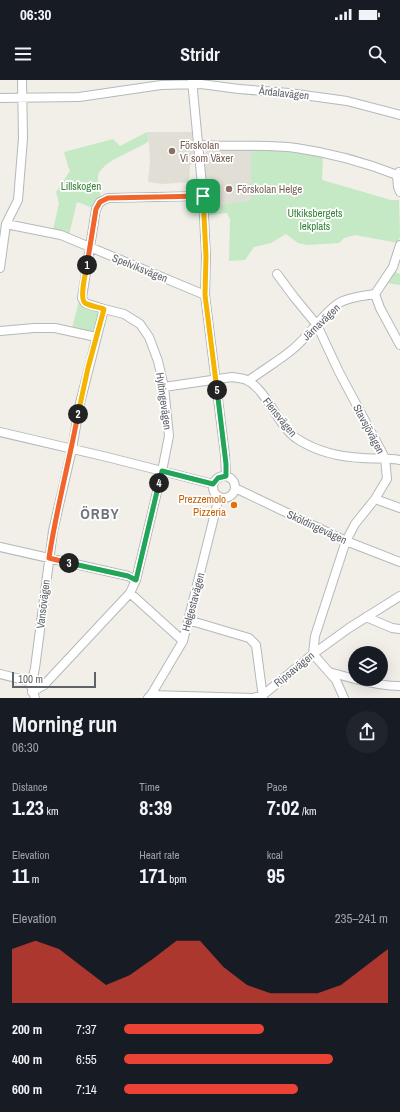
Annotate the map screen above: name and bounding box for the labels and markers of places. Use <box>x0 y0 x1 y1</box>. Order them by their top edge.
place label: Förskolan Vi som Växer <box>180 138 233 165</box>
marker: Förskolan Vi som Växer <box>167 146 177 156</box>
pin <box>186 179 220 213</box>
place label: Förskolan Helge <box>237 182 302 196</box>
marker: Förskolan Helge <box>224 184 234 194</box>
pin: 1 <box>77 255 97 275</box>
pin: 5 <box>207 380 227 400</box>
pin: 2 <box>68 404 88 424</box>
pin: 4 <box>149 473 169 493</box>
place label: Prezzemolo Pizzeria <box>178 492 226 519</box>
marker: Prezzemolo Pizzeria <box>229 500 239 510</box>
pin: 3 <box>59 553 79 573</box>

